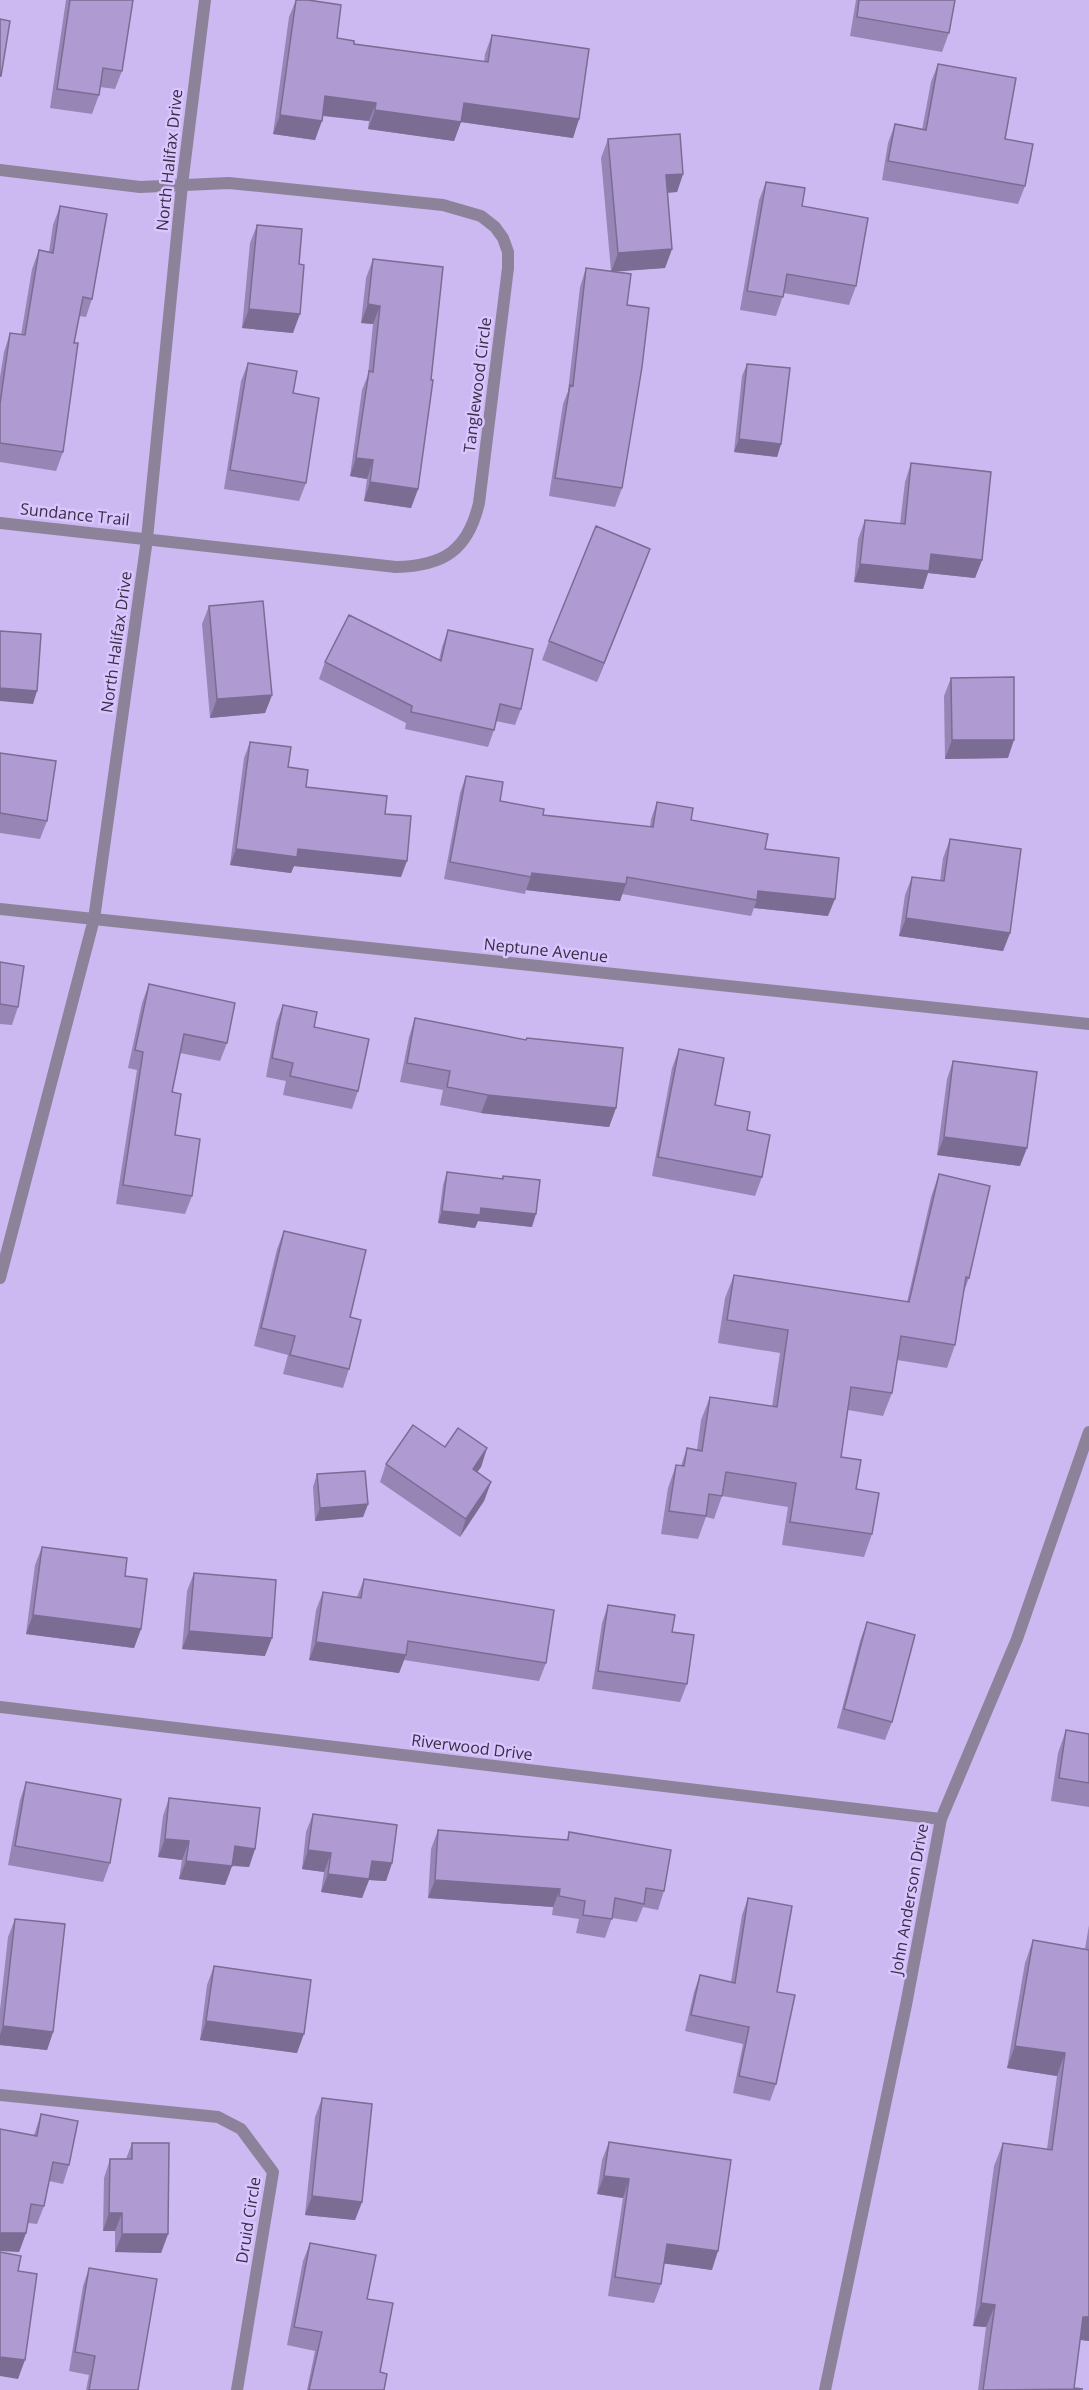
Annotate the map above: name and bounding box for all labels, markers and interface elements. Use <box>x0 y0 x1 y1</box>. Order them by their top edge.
street label: North Halifax Drive <box>151 88 187 232</box>
street label: Tanglewood Circle <box>458 316 496 454</box>
street label: Sundance Trail <box>19 497 131 531</box>
street label: North Halifax Drive <box>95 570 137 714</box>
street label: Neptune Avenue <box>483 933 609 967</box>
street label: Riverwood Drive <box>410 1729 534 1765</box>
street label: John Anderson Drive <box>885 1822 933 1978</box>
street label: Druid Circle <box>230 2175 266 2265</box>

